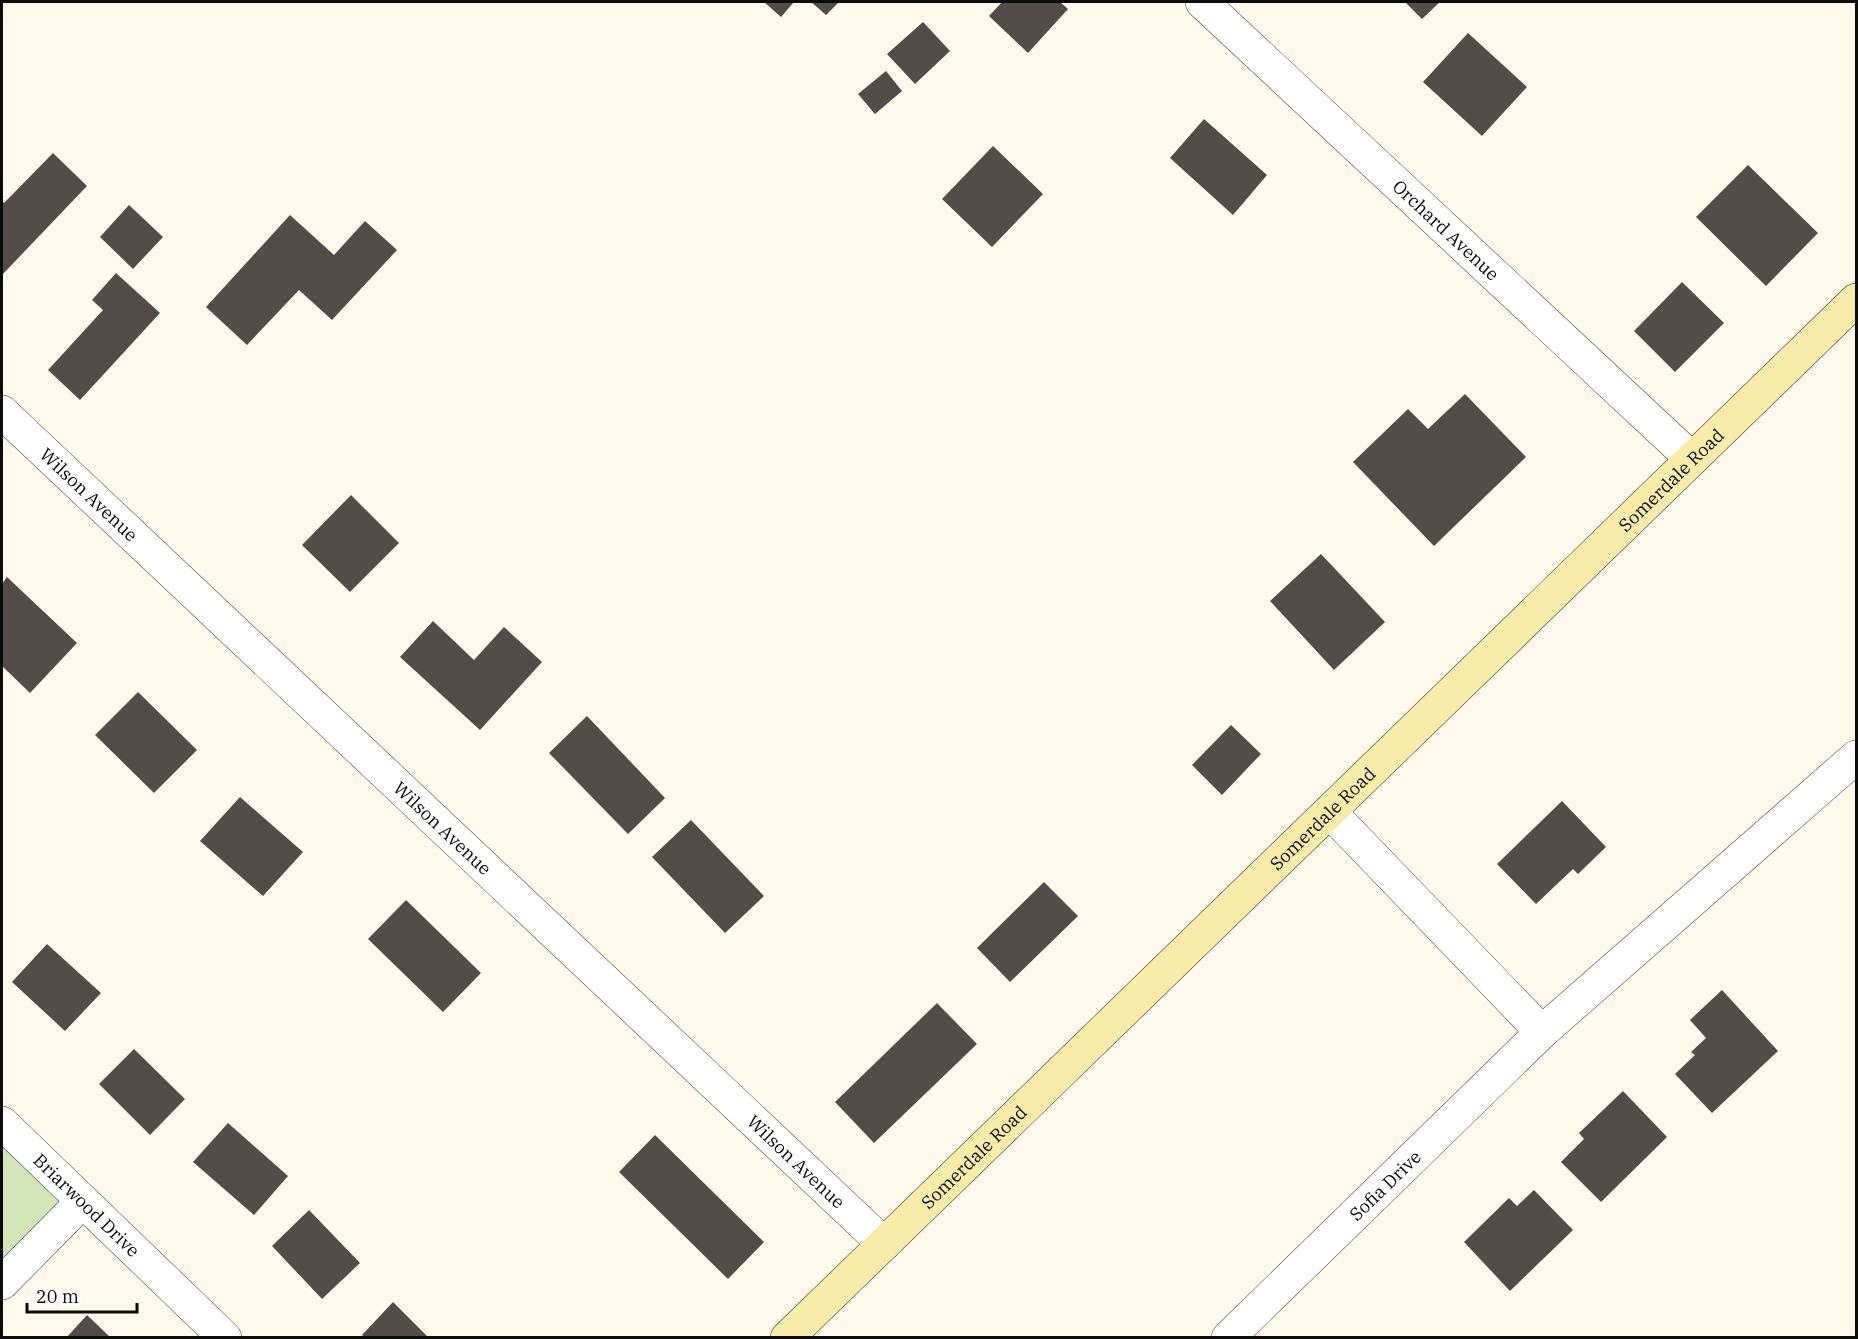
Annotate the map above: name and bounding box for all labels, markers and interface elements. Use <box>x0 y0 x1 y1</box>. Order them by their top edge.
street label: Orchard Avenue <box>1388 174 1504 285</box>
street label: Somerdale Road <box>1613 423 1729 536</box>
street label: Wilson Avenue <box>35 443 143 546</box>
street label: Somerdale Road <box>1265 762 1380 875</box>
street label: Wilson Avenue <box>389 776 497 879</box>
street label: Somerdale Road <box>916 1100 1031 1213</box>
street label: Wilson Avenue <box>743 1110 850 1213</box>
street label: Sofia Drive <box>1344 1145 1426 1225</box>
street label: Briarwood Drive <box>29 1148 145 1261</box>
scale bar <box>27 1276 136 1314</box>
text: 20 m <box>36 1285 79 1308</box>

